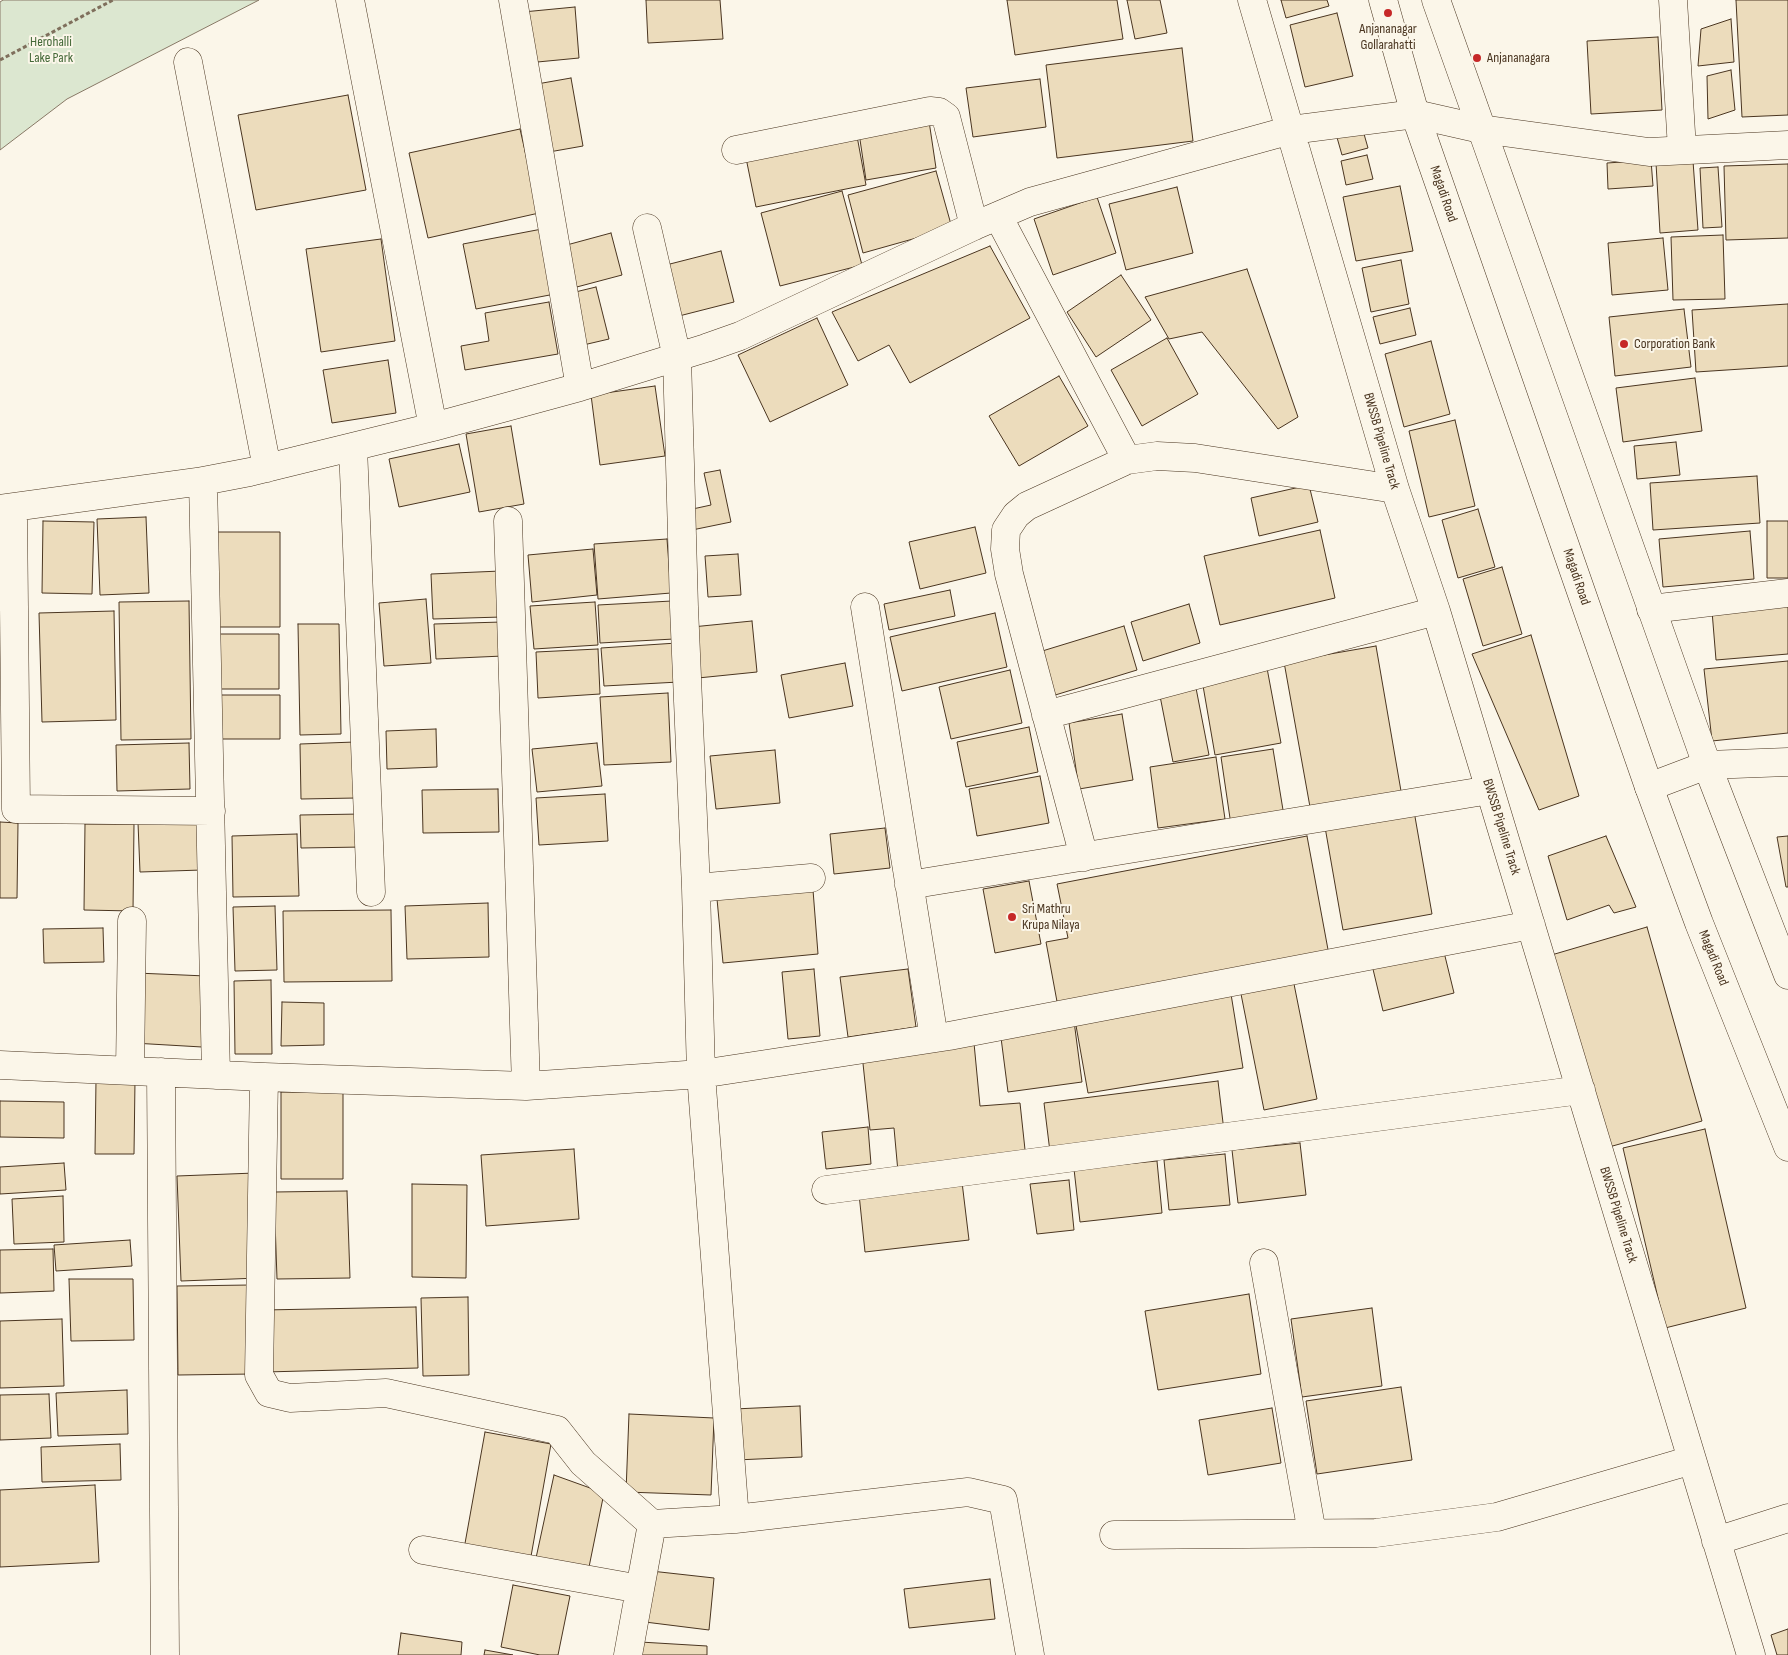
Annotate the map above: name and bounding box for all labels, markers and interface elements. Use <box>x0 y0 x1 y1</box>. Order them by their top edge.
marker: Anjananagar Gollarahatti <box>1382 7 1394 19</box>
place label: Anjananagar Gollarahatti <box>1359 21 1417 54</box>
park label: Herohalli Lake Park <box>29 34 73 66</box>
place label: Anjananagara <box>1487 50 1550 66</box>
marker: Anjananagara <box>1471 52 1483 64</box>
street label: Magadi Road <box>1426 164 1460 224</box>
place label: Corporation Bank <box>1634 336 1715 352</box>
marker: Corporation Bank <box>1618 338 1630 350</box>
street label: BWSSB Pipeline Track <box>1359 391 1403 491</box>
street label: Magadi Road <box>1559 547 1593 607</box>
street label: BWSSB Pipeline Track <box>1478 777 1524 877</box>
place label: Sri Mathru Krupa Nilaya <box>1022 901 1080 934</box>
marker: Sri Mathru Krupa Nilaya <box>1006 911 1018 923</box>
street label: Magadi Road <box>1694 928 1732 988</box>
street label: BWSSB Pipeline Track <box>1595 1165 1641 1265</box>

